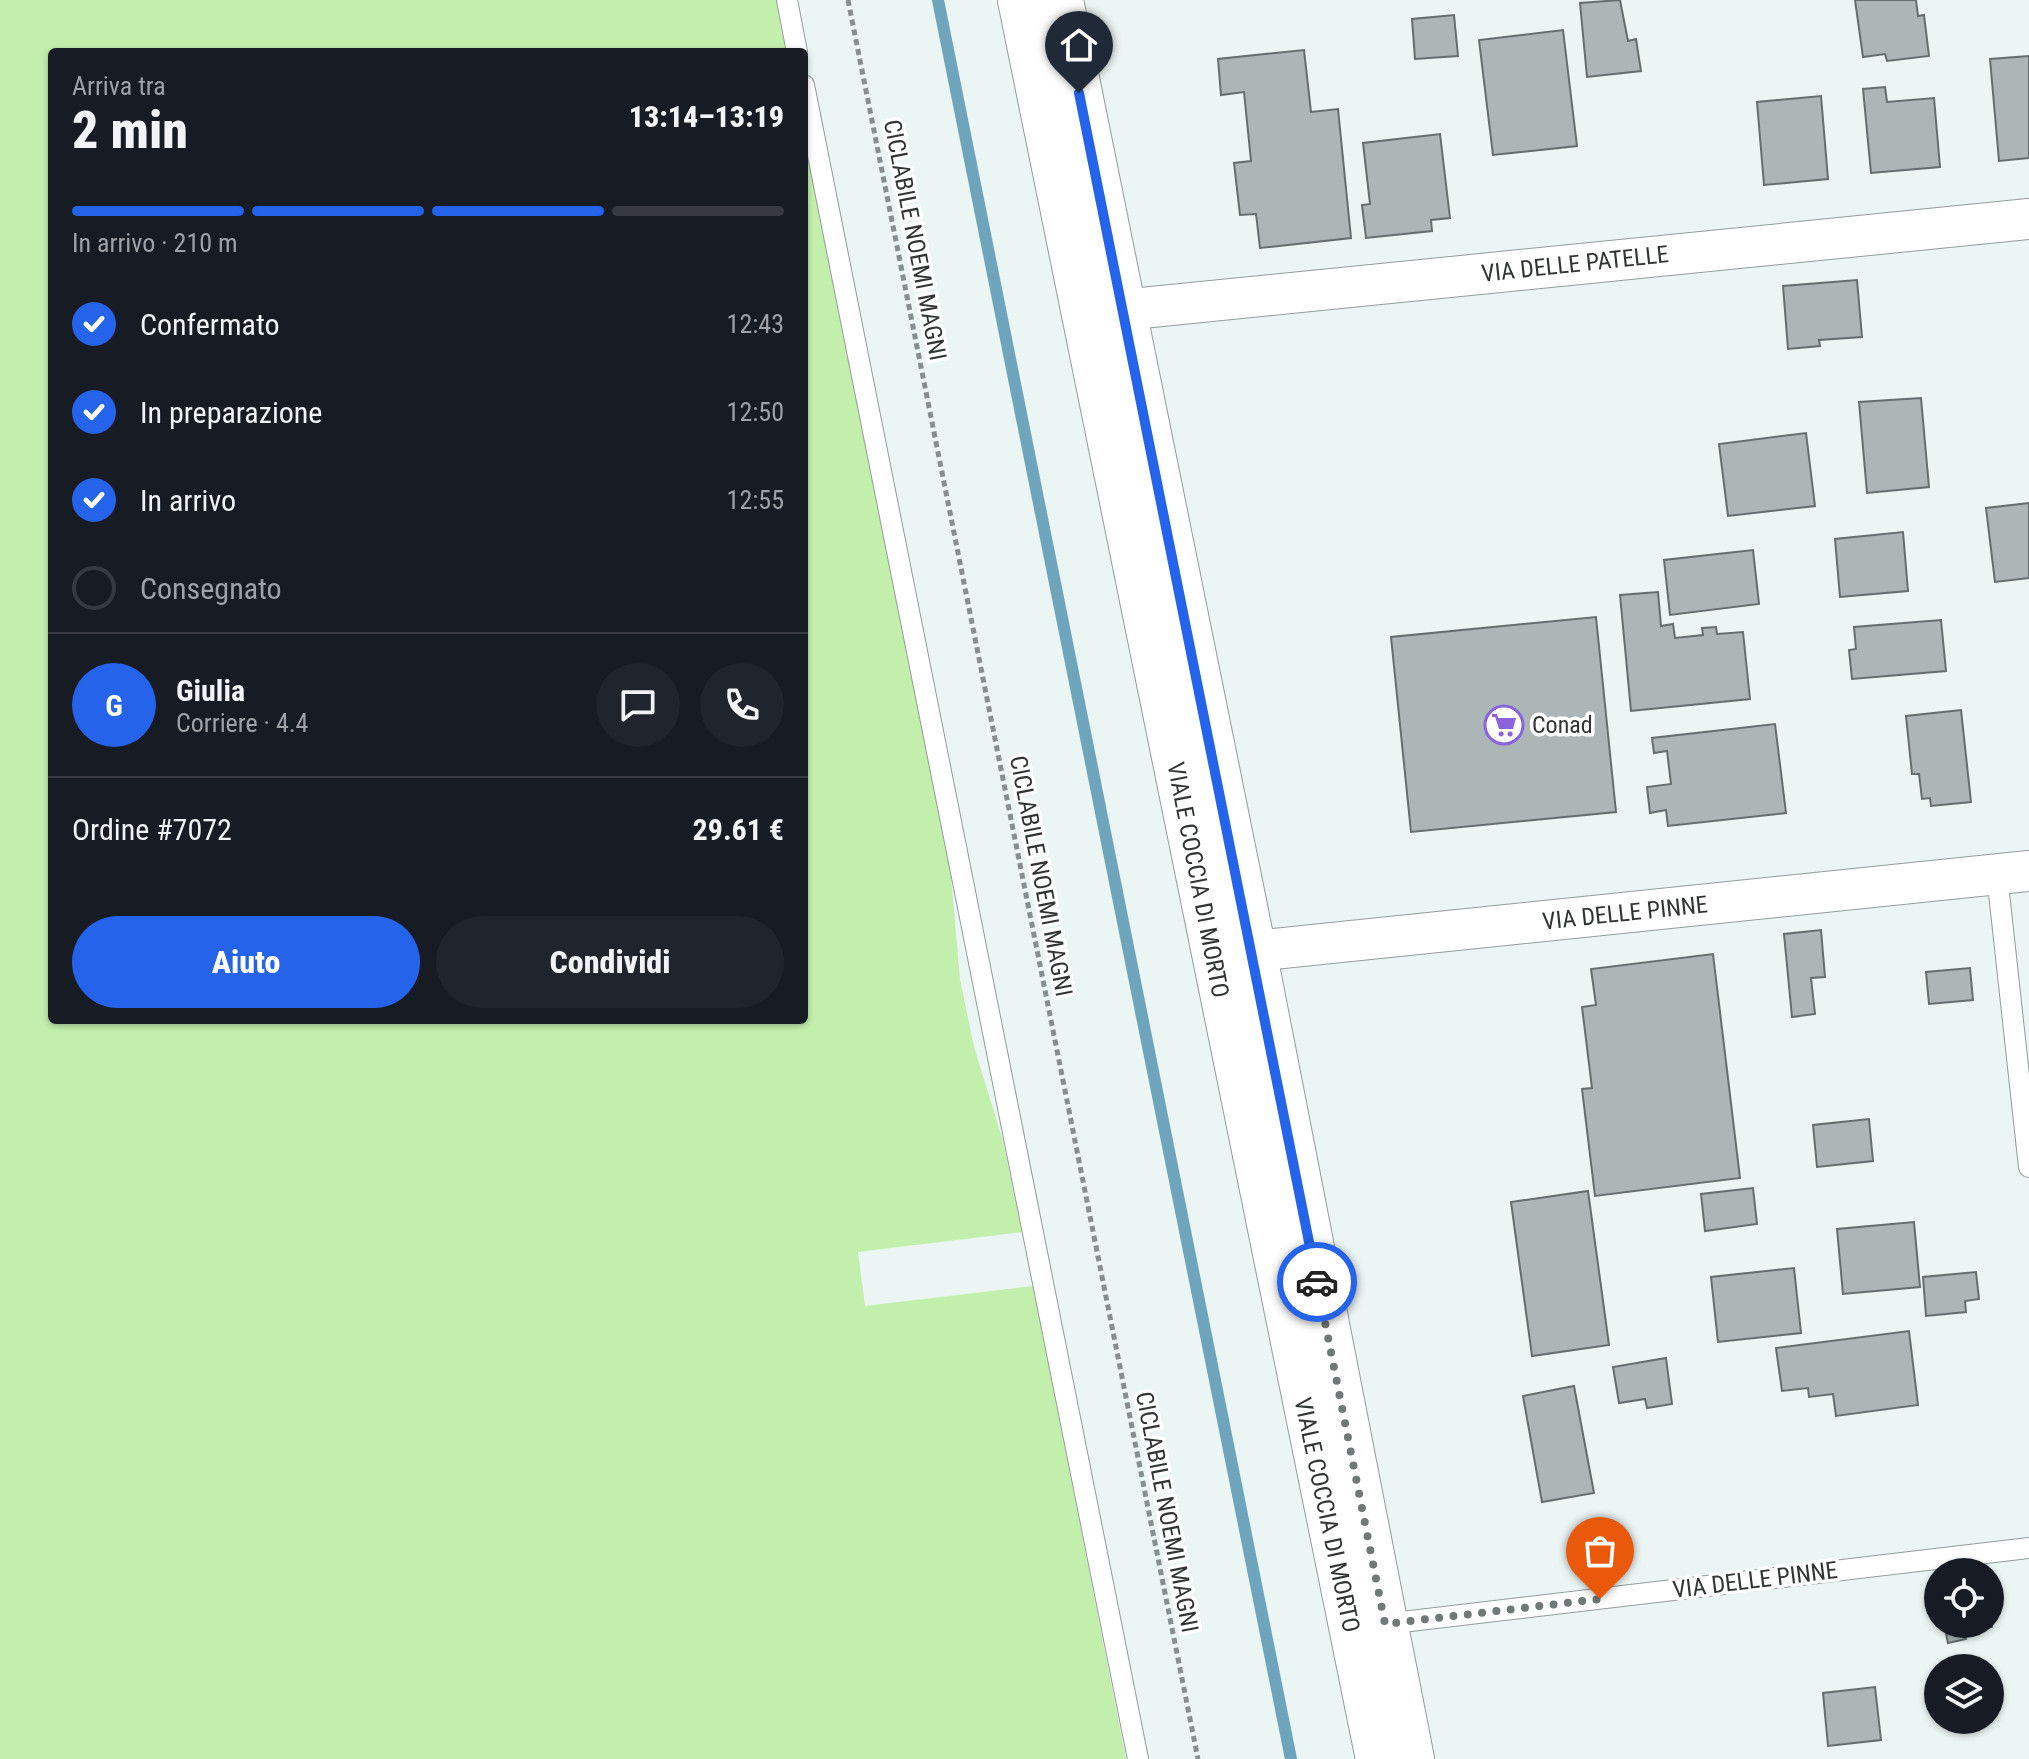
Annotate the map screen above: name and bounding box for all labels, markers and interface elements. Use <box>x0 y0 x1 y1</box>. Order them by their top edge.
pin <box>1045 11 1113 93</box>
icon: home <box>1057 23 1101 67</box>
text: Arriva tra <box>72 71 166 101</box>
text: 13:14–13:19 <box>629 99 784 134</box>
text: 2 min <box>72 100 188 161</box>
street label: CICLABILE NOEMI MAGNI <box>878 117 952 363</box>
text: In arrivo · 210 m <box>72 228 238 258</box>
street label: VIA DELLE PATELLE <box>1480 240 1670 288</box>
icon: check <box>72 302 116 346</box>
text: Confermato <box>140 307 280 342</box>
text: 12:43 <box>727 309 784 339</box>
icon: check <box>72 390 116 434</box>
text: In preparazione <box>140 395 322 430</box>
text: 12:50 <box>727 397 784 427</box>
icon: check <box>72 478 116 522</box>
text: In arrivo <box>140 483 236 518</box>
text: 12:55 <box>727 485 784 515</box>
text: Consegnato <box>140 571 282 606</box>
button: chat <box>596 663 680 747</box>
button: phone <box>700 663 784 747</box>
text: Giulia <box>176 673 245 708</box>
text: G <box>105 688 123 723</box>
supermarket icon: Conad <box>1483 704 1525 746</box>
text: Corriere · 4.4 <box>176 708 308 738</box>
place label: Conad <box>1532 711 1593 739</box>
street label: CICLABILE NOEMI MAGNI <box>1004 753 1078 999</box>
street label: VIALE COCCIA DI MORTO <box>1161 760 1235 1000</box>
text: Ordine #7072 <box>72 812 232 847</box>
text: 29.61 € <box>693 812 784 847</box>
street label: VIA DELLE PINNE <box>1541 890 1709 936</box>
button: Aiuto <box>72 916 420 1008</box>
button: Condividi <box>436 916 784 1008</box>
courier <box>1277 1242 1357 1322</box>
icon: car <box>1295 1260 1339 1304</box>
street label: CICLABILE NOEMI MAGNI <box>1130 1389 1204 1635</box>
street label: VIALE COCCIA DI MORTO <box>1288 1395 1366 1635</box>
pin <box>1566 1517 1634 1599</box>
icon: bag <box>1578 1529 1622 1573</box>
street label: VIA DELLE PINNE <box>1671 1556 1839 1604</box>
map controls <box>1924 1558 2004 1734</box>
button: locate <box>1924 1558 2004 1638</box>
button: layers <box>1924 1654 2004 1734</box>

